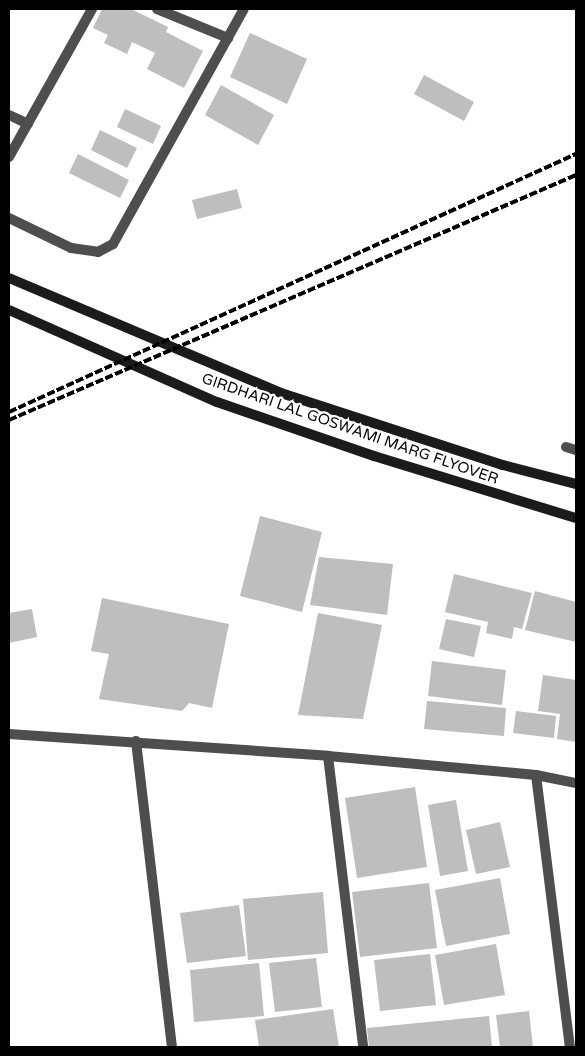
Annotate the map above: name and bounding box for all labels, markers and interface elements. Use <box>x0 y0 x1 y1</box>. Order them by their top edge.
street label: GIRDHARI LAL GOSWAMI MARG FLYOVER <box>199 370 501 488</box>

